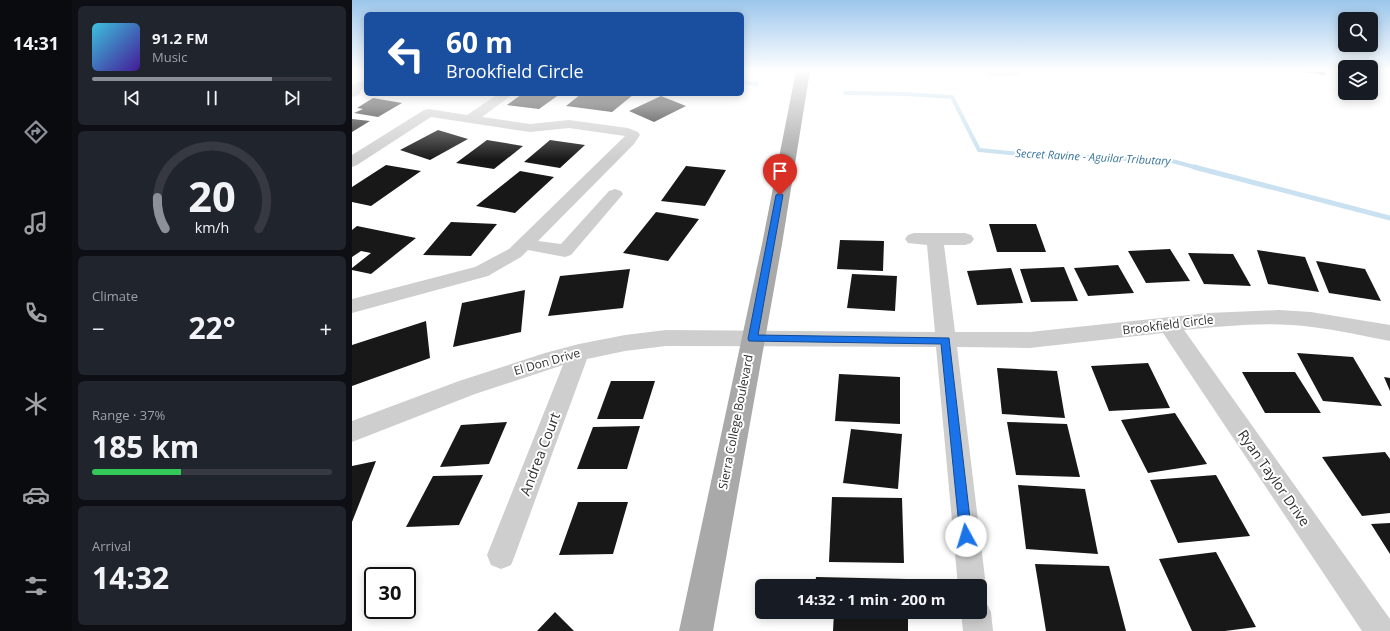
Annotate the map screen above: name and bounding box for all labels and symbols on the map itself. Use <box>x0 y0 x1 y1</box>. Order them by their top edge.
water label: Secret Ravine - Aguilar Tributary <box>1015 145 1172 168</box>
pin <box>763 154 797 195</box>
street label: Brookfield Circle <box>1121 310 1215 339</box>
street label: El Don Drive <box>512 344 582 379</box>
street label: Sierra College Boulevard <box>714 353 757 491</box>
street label: Andrea Court <box>515 410 564 498</box>
street label: Ryan Taylor Drive <box>1234 426 1315 530</box>
position arrow <box>945 515 987 557</box>
speed limit sign: 30 <box>364 567 416 619</box>

